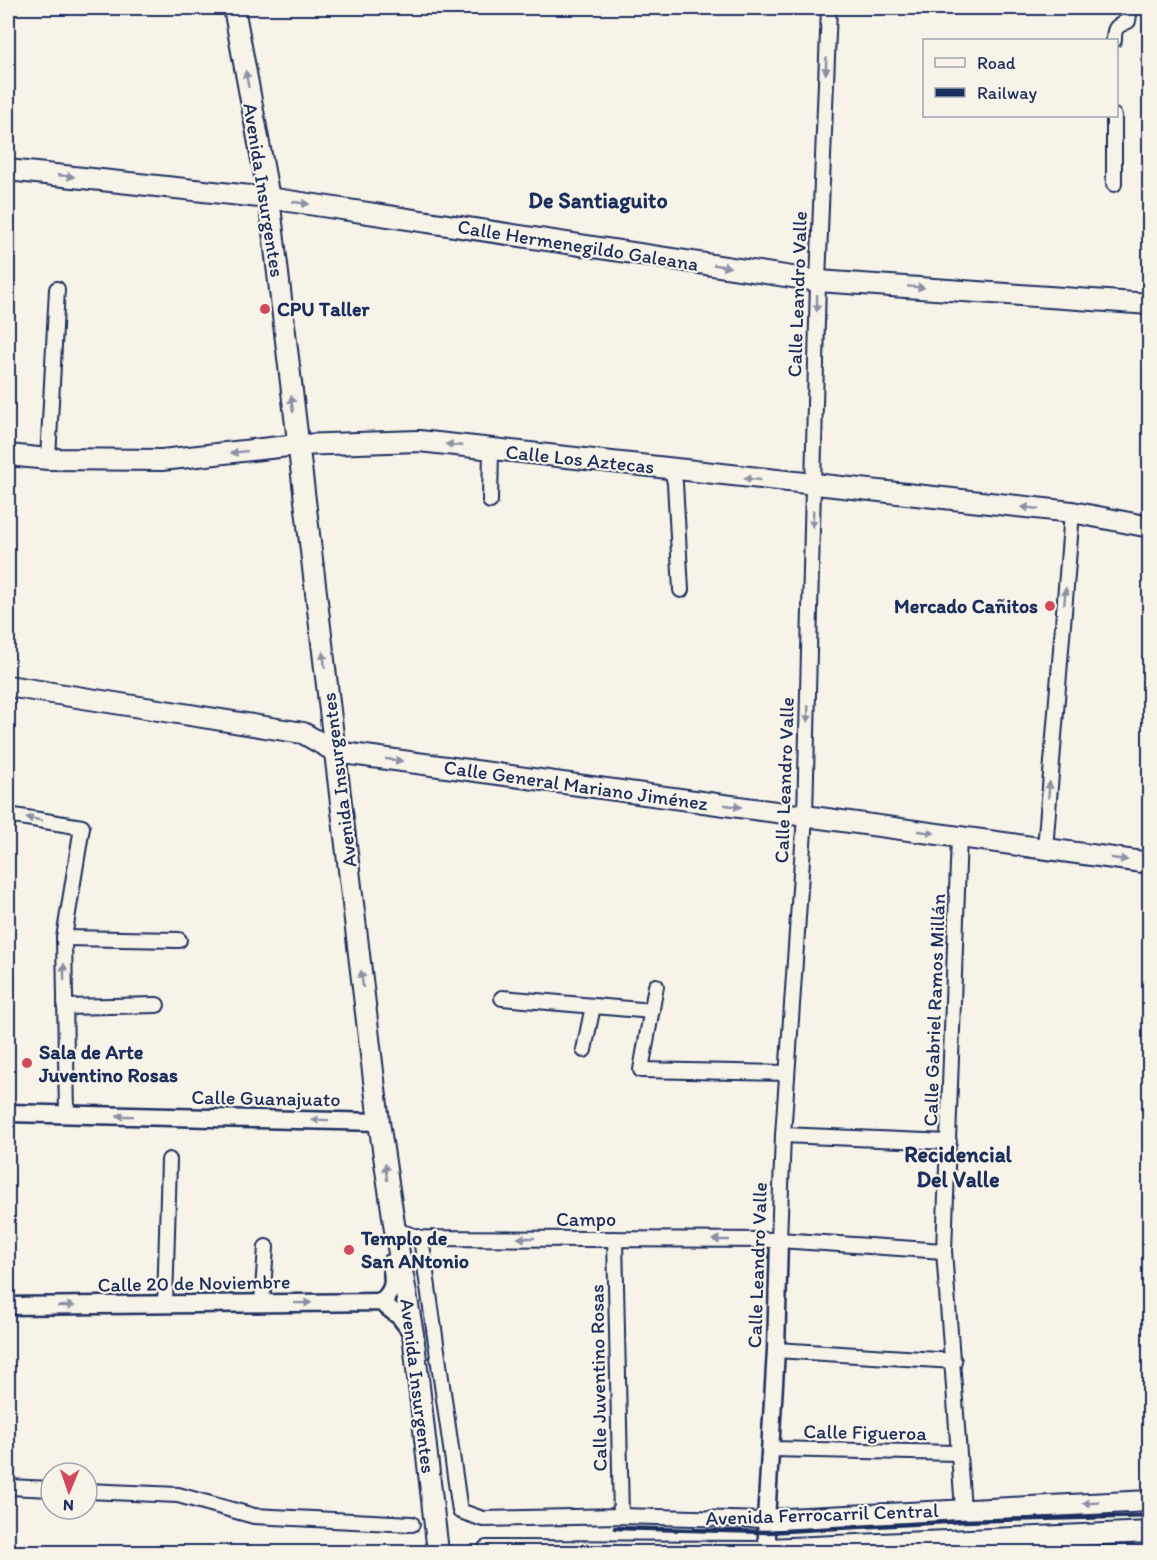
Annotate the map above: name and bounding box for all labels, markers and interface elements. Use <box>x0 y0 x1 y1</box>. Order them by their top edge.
legend <box>923 39 1118 117</box>
text: Road <box>977 52 1016 74</box>
one-way arrow <box>822 56 831 75</box>
one-way arrow <box>242 69 251 88</box>
text: Railway <box>977 82 1038 104</box>
street label: Avenida Insurgentes <box>238 101 290 279</box>
one-way arrow <box>56 171 75 181</box>
district label: De Santiaguito <box>528 187 668 214</box>
one-way arrow <box>292 199 311 208</box>
street label: Calle Leandro Valle <box>782 210 812 378</box>
street label: Calle Hermenegildo Galeana <box>456 214 700 276</box>
one-way arrow <box>713 262 732 271</box>
one-way arrow <box>907 283 926 292</box>
one-way arrow <box>813 293 822 312</box>
place label: CPU Taller <box>277 297 370 321</box>
marker: CPU Taller <box>258 302 272 316</box>
one-way arrow <box>288 394 297 413</box>
street label: Calle Los Aztecas <box>504 439 656 479</box>
one-way arrow <box>444 440 463 450</box>
one-way arrow <box>229 447 248 457</box>
one-way arrow <box>743 474 762 483</box>
one-way arrow <box>1020 503 1039 513</box>
one-way arrow <box>808 509 817 528</box>
one-way arrow <box>1060 586 1070 605</box>
place label: Mercado Cañitos <box>894 594 1038 618</box>
marker: Mercado Cañitos <box>1043 599 1057 613</box>
one-way arrow <box>320 650 329 669</box>
street label: Avenida Insurgentes <box>316 691 362 869</box>
street label: Calle Leandro Valle <box>769 696 799 864</box>
one-way arrow <box>803 704 812 723</box>
street label: Calle General Mariano Jiménez <box>442 755 710 816</box>
one-way arrow <box>385 756 404 765</box>
one-way arrow <box>1044 781 1054 800</box>
one-way arrow <box>724 802 743 811</box>
one-way arrow <box>25 814 44 823</box>
one-way arrow <box>917 827 936 837</box>
one-way arrow <box>1110 855 1129 864</box>
street label: Calle Gabriel Ramos Millán <box>918 893 950 1127</box>
one-way arrow <box>60 962 69 981</box>
one-way arrow <box>358 969 367 988</box>
place label: Sala de Arte Juventino Rosas <box>38 1040 178 1087</box>
marker: Sala de Arte Juventino Rosas <box>20 1056 34 1070</box>
street label: Calle Guanajuato <box>191 1085 341 1111</box>
one-way arrow <box>116 1111 135 1120</box>
one-way arrow <box>311 1116 330 1125</box>
district label: Recidencial Del Valle <box>904 1141 1012 1193</box>
one-way arrow <box>382 1163 391 1182</box>
street label: Calle Leandro Valle <box>742 1181 772 1349</box>
street label: Campo <box>556 1207 616 1231</box>
place label: Templo de San ANtonio <box>360 1226 469 1273</box>
one-way arrow <box>516 1233 535 1243</box>
one-way arrow <box>711 1235 730 1245</box>
marker: Templo de San ANtonio <box>342 1243 356 1257</box>
street label: Calle 20 de Noviembre <box>97 1269 291 1297</box>
street label: Calle Juventino Rosas <box>584 1284 612 1472</box>
street label: Avenida Insurgentes <box>395 1297 441 1475</box>
one-way arrow <box>293 1298 312 1308</box>
one-way arrow <box>56 1301 75 1311</box>
street label: Calle Figueroa <box>803 1419 927 1445</box>
north arrow <box>39 1461 99 1521</box>
text: N <box>63 1496 74 1515</box>
street label: Avenida Ferrocarril Central <box>705 1498 939 1530</box>
one-way arrow <box>1082 1499 1101 1508</box>

